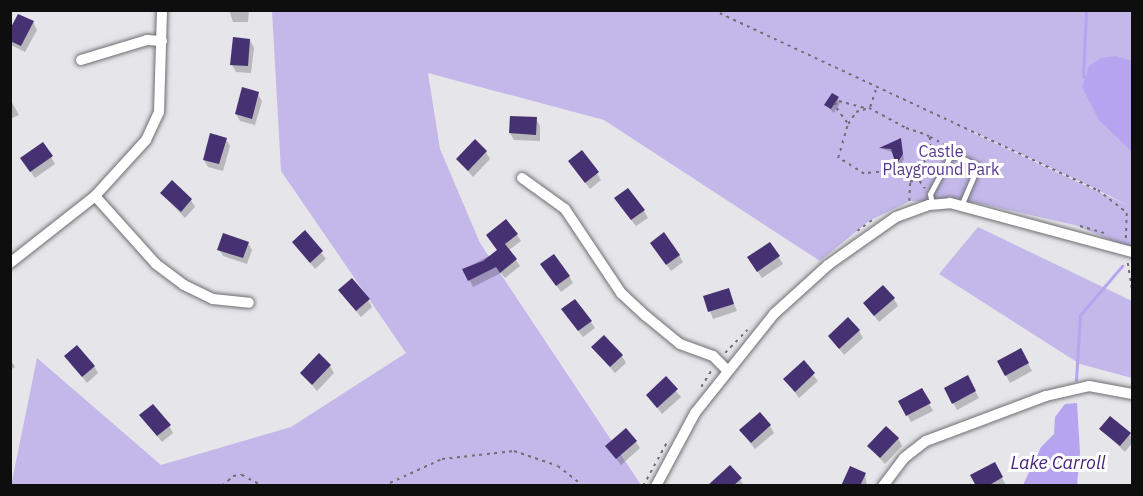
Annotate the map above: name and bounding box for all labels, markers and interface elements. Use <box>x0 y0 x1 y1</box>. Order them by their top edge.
park label: Castle Playground Park <box>883 141 999 179</box>
water label: Lake Carroll <box>1011 452 1105 474</box>

